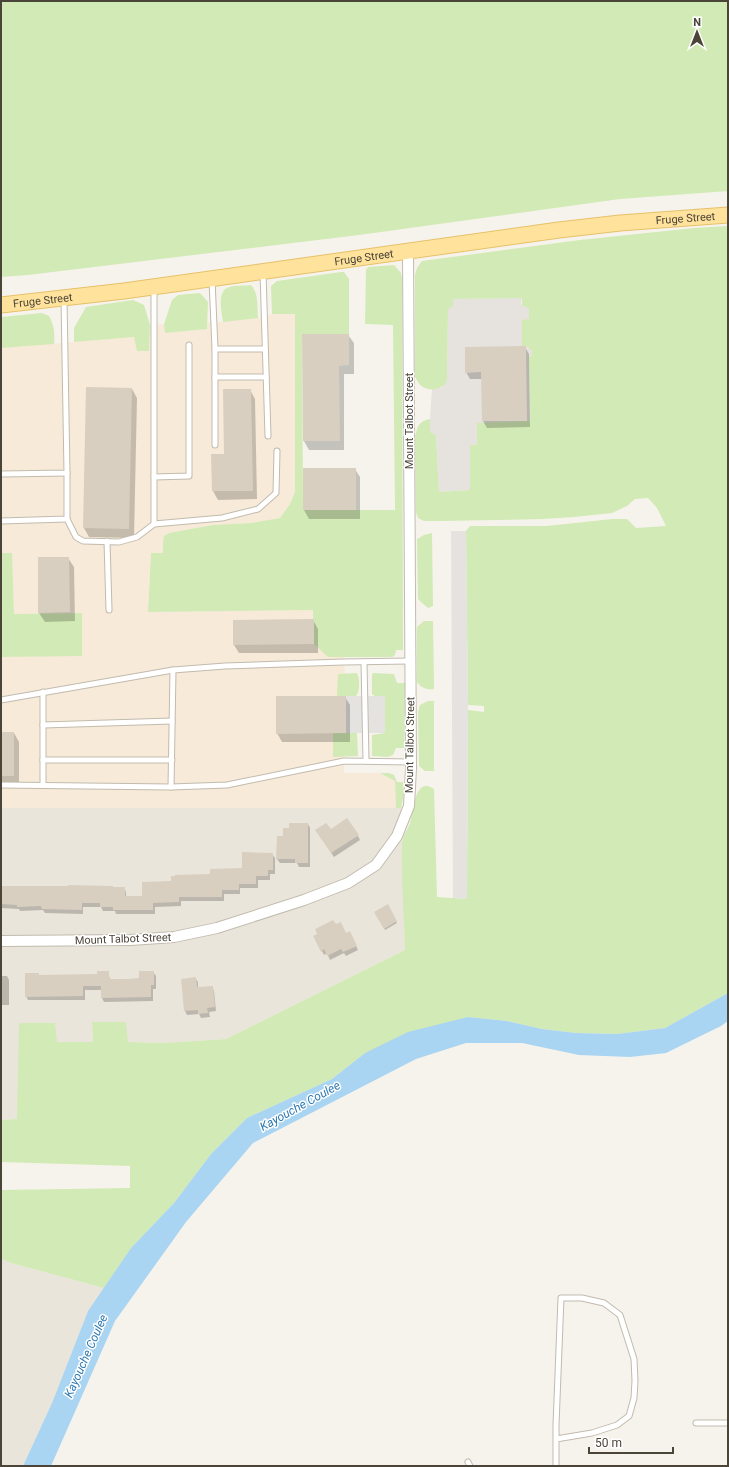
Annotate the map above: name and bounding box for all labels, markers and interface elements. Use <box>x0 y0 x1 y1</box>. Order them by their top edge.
north arrow <box>677 12 717 52</box>
text: N <box>693 16 701 29</box>
street label: Fruge Street <box>655 209 716 227</box>
street label: Fruge Street <box>333 247 395 268</box>
street label: Fruge Street <box>12 290 73 310</box>
street label: Mount Talbot Street <box>403 372 416 469</box>
street label: Mount Talbot Street <box>403 696 417 793</box>
street label: Mount Talbot Street <box>75 931 172 947</box>
water label: Kayouche Coulee <box>257 1078 343 1134</box>
water label: Kayouche Coulee <box>61 1312 111 1400</box>
scale bar <box>589 1429 673 1455</box>
text: 50 m <box>595 1436 622 1450</box>

